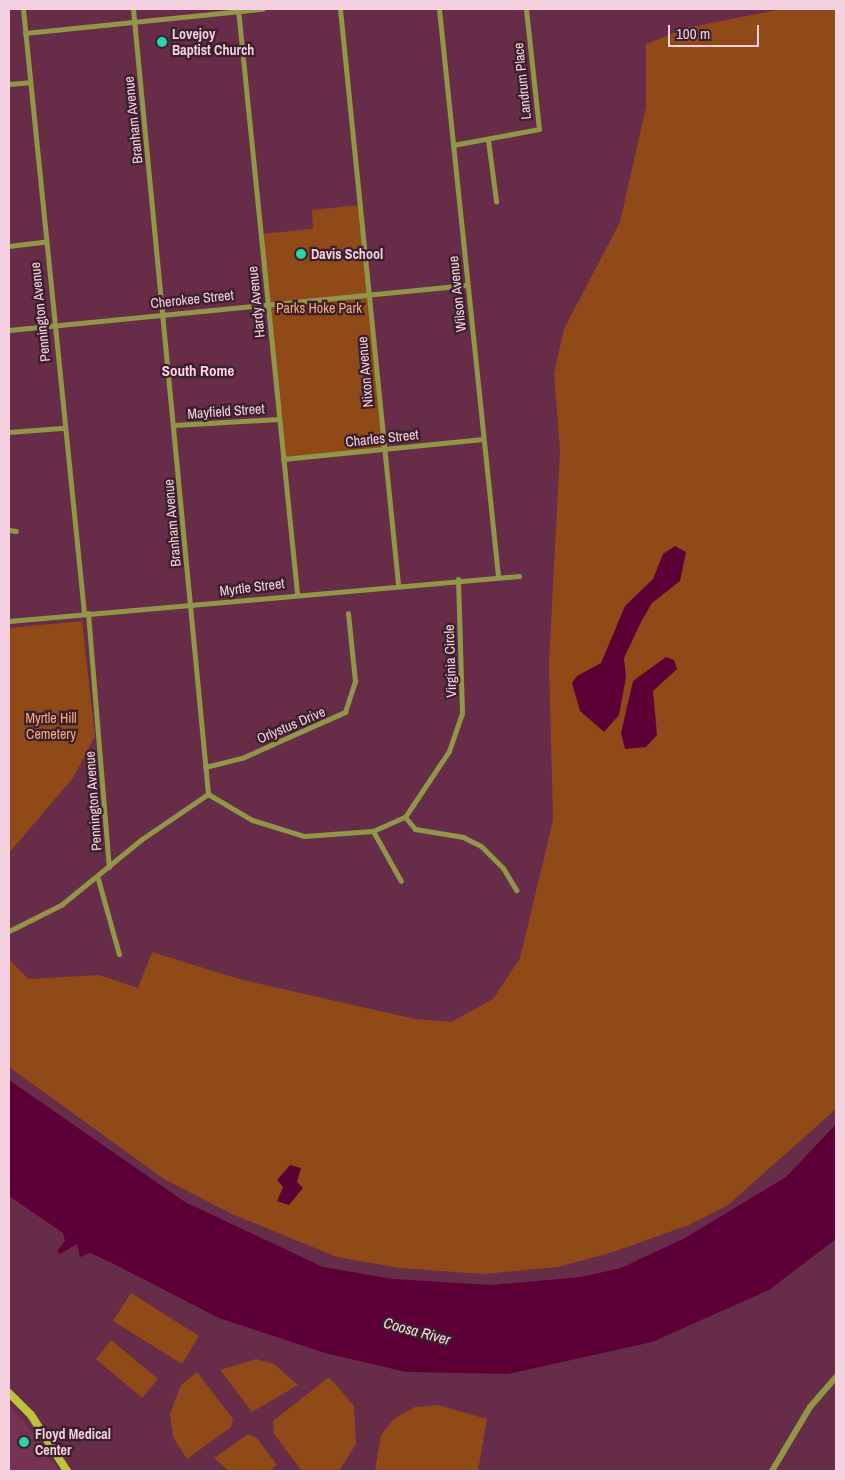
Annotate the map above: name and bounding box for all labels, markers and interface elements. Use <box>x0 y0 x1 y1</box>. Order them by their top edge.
scale bar <box>670 15 761 47</box>
text: 100 m <box>676 23 710 44</box>
place label: Lovejoy Baptist Church <box>172 26 254 58</box>
marker: Lovejoy Baptist Church <box>156 36 168 48</box>
street label: Landrum Place <box>510 42 534 120</box>
street label: Branham Avenue <box>120 75 146 165</box>
place label: Davis School <box>311 246 383 262</box>
marker: Davis School <box>295 248 307 260</box>
street label: Wilson Avenue <box>445 255 469 333</box>
street label: Pennington Avenue <box>26 261 54 363</box>
street label: Hardy Avenue <box>244 265 268 339</box>
street label: Cherokee Street <box>150 286 234 312</box>
park label: Parks Hoke Park <box>276 300 362 316</box>
street label: Nixon Avenue <box>353 335 377 409</box>
district label: South Rome <box>162 362 234 380</box>
street label: Mayfield Street <box>187 400 265 422</box>
street label: Charles Street <box>345 426 419 450</box>
street label: Branham Avenue <box>160 478 184 568</box>
street label: Myrtle Street <box>219 575 285 599</box>
street label: Virginia Circle <box>440 624 460 698</box>
street label: Orlystus Drive <box>254 703 328 747</box>
park label: Myrtle Hill Cemetery <box>25 710 77 742</box>
street label: Pennington Avenue <box>81 750 105 852</box>
water label: Coosa River <box>382 1313 452 1349</box>
place label: Floyd Medical Center <box>35 1426 111 1458</box>
marker: Floyd Medical Center <box>17 1435 31 1449</box>

